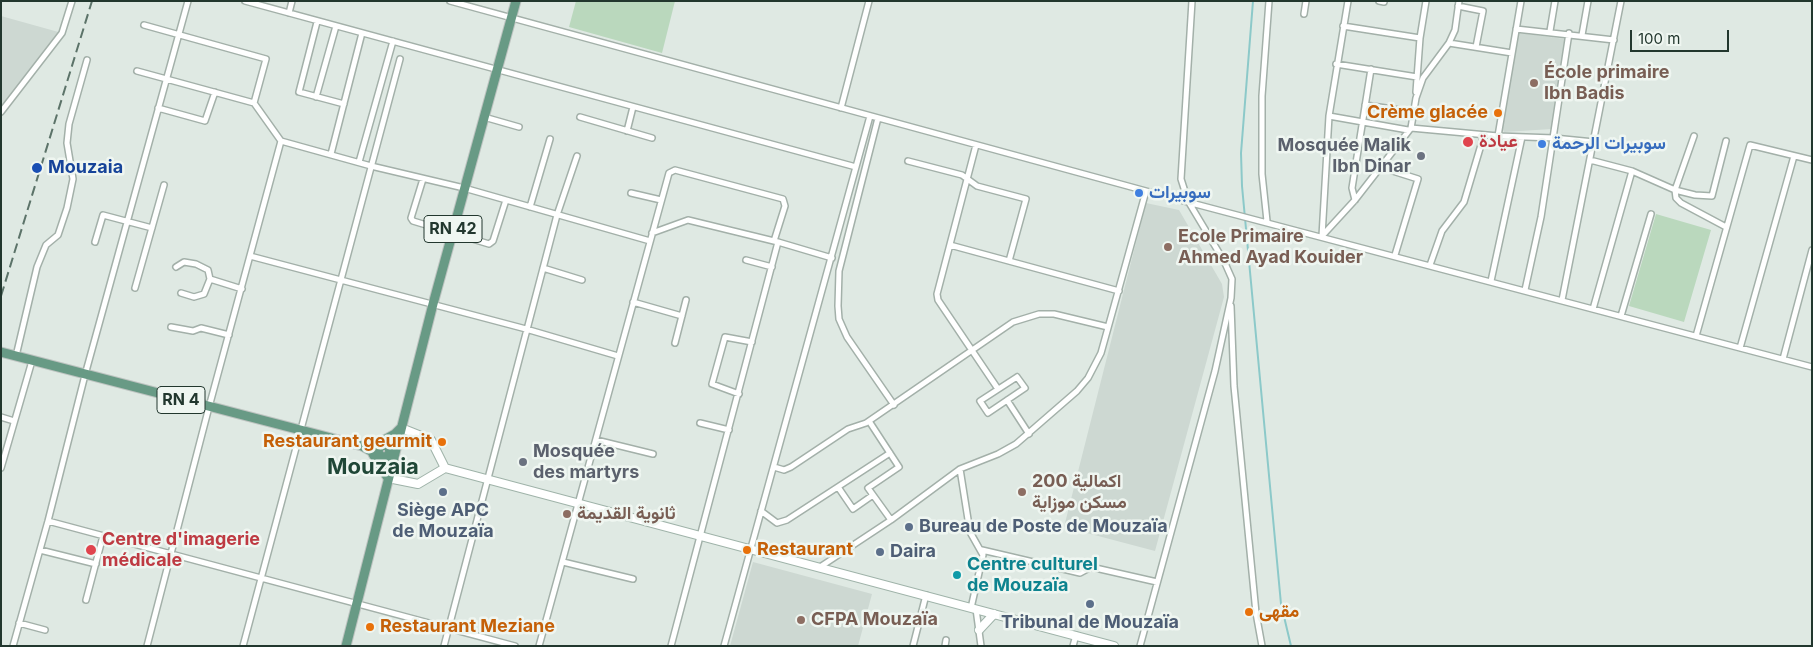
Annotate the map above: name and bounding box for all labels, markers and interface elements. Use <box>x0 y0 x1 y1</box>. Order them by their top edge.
scale bar <box>1633 20 1732 52</box>
text: 100 m <box>1638 29 1680 48</box>
place label: École primaire Ibn Badis <box>1544 62 1669 104</box>
marker: École primaire Ibn Badis <box>1528 77 1540 89</box>
place label: Crème glacée <box>1367 102 1488 124</box>
marker: Crème glacée <box>1492 107 1504 119</box>
place label: عيادة <box>1479 131 1518 153</box>
place label: سوبيرات الرحمة <box>1552 133 1666 155</box>
place label: Mosquée Malik Ibn Dinar <box>1277 135 1411 178</box>
marker: عيادة <box>1461 135 1475 149</box>
marker: سوبيرات الرحمة <box>1536 138 1548 150</box>
marker: Mosquée Malik Ibn Dinar <box>1415 150 1427 162</box>
place label: Mouzaia <box>48 157 123 179</box>
marker: Mouzaia <box>30 161 44 175</box>
place label: سوبيرات <box>1149 182 1211 204</box>
marker: سوبيرات <box>1133 187 1145 199</box>
road number: RN 42 <box>424 215 482 242</box>
place label: Ecole Primaire Ahmed Ayad Kouider <box>1178 226 1363 268</box>
marker: Ecole Primaire Ahmed Ayad Kouider <box>1162 241 1174 253</box>
road number: RN 4 <box>157 386 205 414</box>
place label: Restaurant geurmit <box>263 431 432 453</box>
marker: Restaurant geurmit <box>436 436 448 448</box>
place label: Mosquée des martyrs <box>533 441 639 484</box>
district label: Mouzaia <box>327 454 419 480</box>
marker: Mosquée des martyrs <box>517 456 529 468</box>
place label: اكمالية 200 مسكن موزاية <box>1032 471 1127 514</box>
marker: Siège APC de Mouzaïa <box>437 486 449 498</box>
marker: اكمالية 200 مسكن موزاية <box>1016 486 1028 498</box>
place label: Siège APC de Mouzaïa <box>392 500 494 542</box>
place label: ثانوية القديمة <box>577 503 676 525</box>
marker: ثانوية القديمة <box>561 508 573 520</box>
place label: Bureau de Poste de Mouzaïa <box>919 516 1168 538</box>
marker: Bureau de Poste de Mouzaïa <box>903 521 915 533</box>
place label: Centre d'imagerie médicale <box>102 529 260 572</box>
place label: Restaurant <box>757 539 853 561</box>
place label: Daira <box>890 541 936 563</box>
marker: Centre d'imagerie médicale <box>84 543 98 557</box>
marker: Restaurant <box>741 544 753 556</box>
marker: Daira <box>874 546 886 558</box>
place label: Centre culturel de Mouzaïa <box>967 554 1098 596</box>
marker: Centre culturel de Mouzaïa <box>951 569 963 581</box>
marker: Tribunal de Mouzaïa <box>1084 598 1096 610</box>
place label: مقهى <box>1259 601 1299 623</box>
marker: مقهى <box>1243 606 1255 618</box>
place label: CFPA Mouzaïa <box>811 609 938 631</box>
place label: Tribunal de Mouzaïa <box>1001 612 1179 634</box>
marker: CFPA Mouzaïa <box>795 614 807 626</box>
place label: Restaurant Meziane <box>380 616 555 638</box>
marker: Restaurant Meziane <box>364 621 376 633</box>

